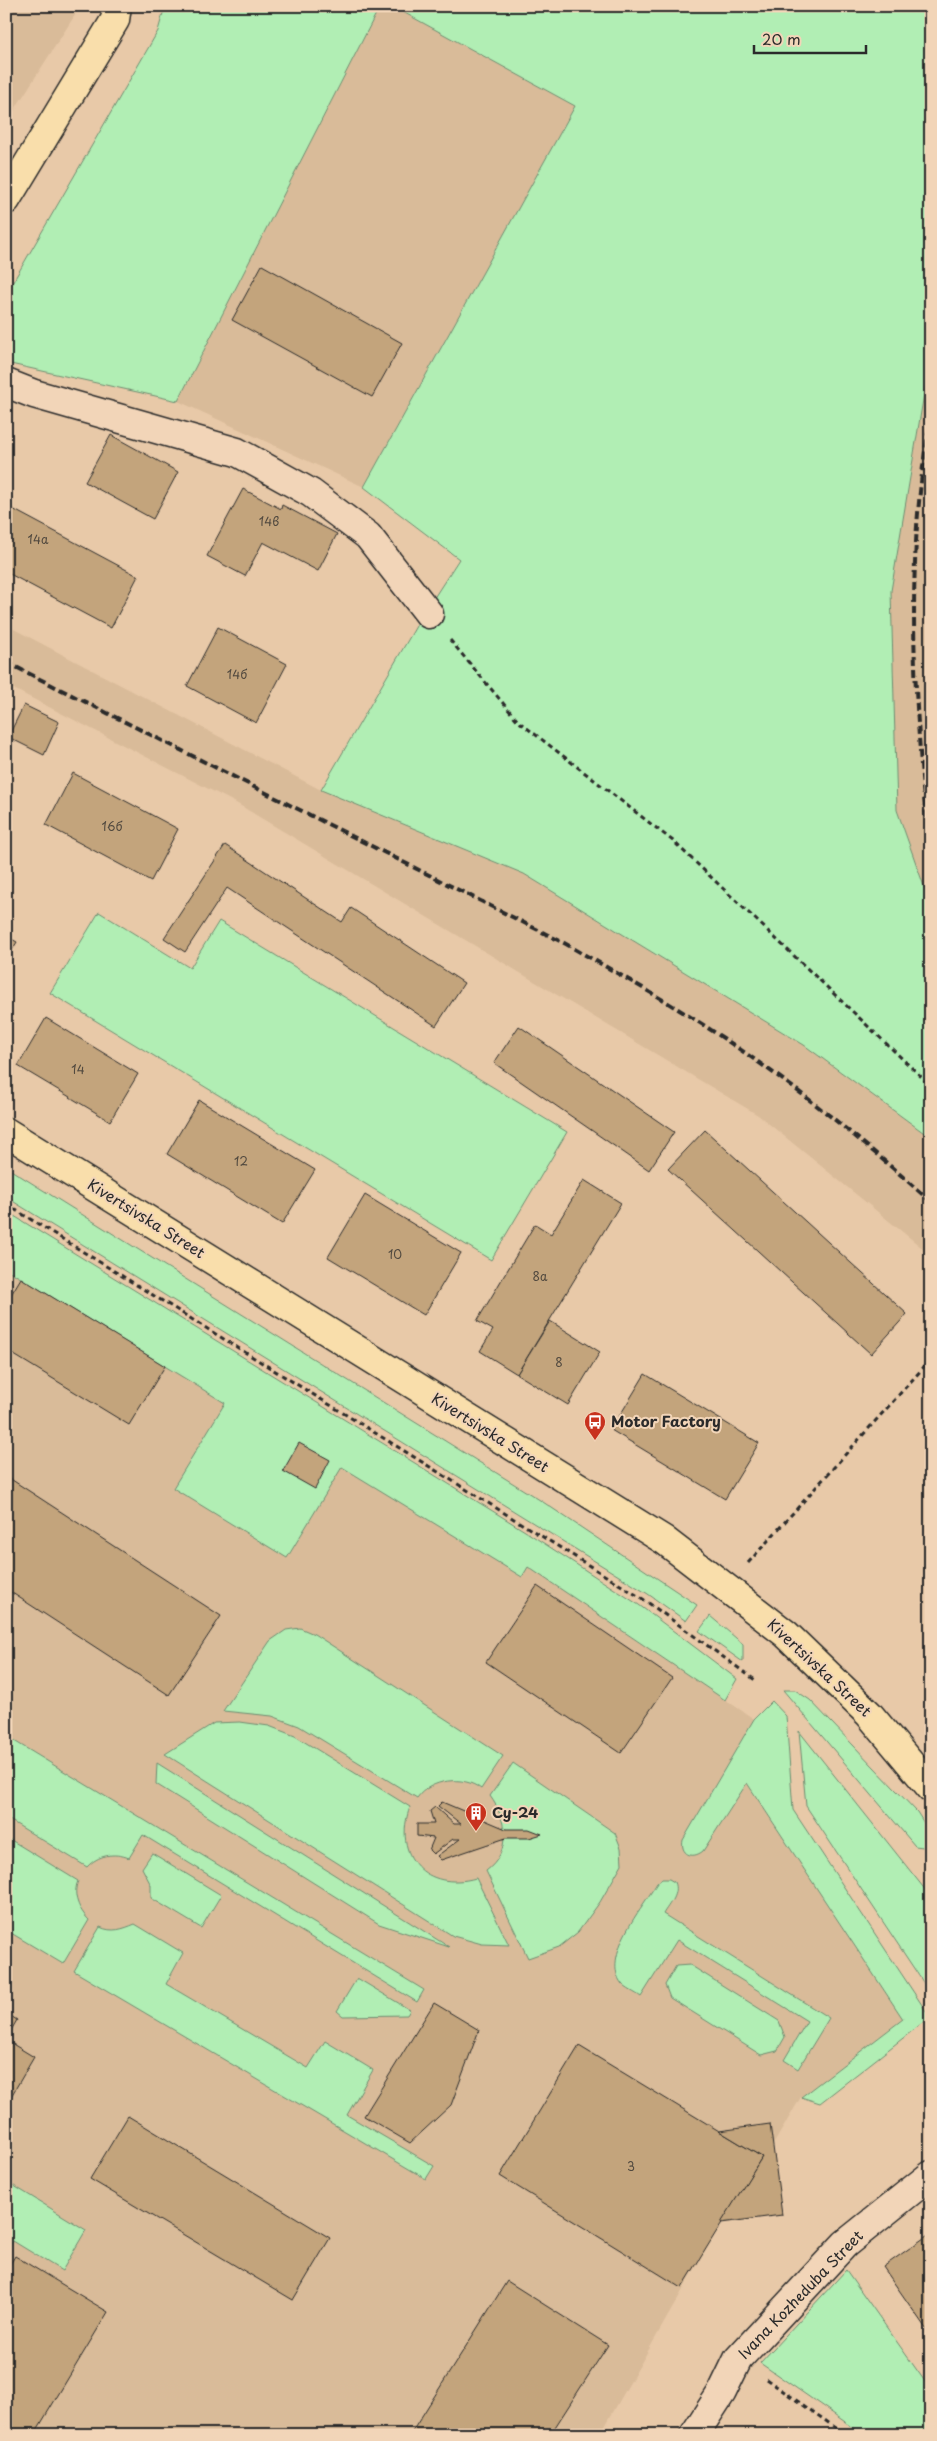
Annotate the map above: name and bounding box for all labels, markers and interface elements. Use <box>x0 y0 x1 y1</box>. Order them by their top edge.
scale bar <box>754 22 867 54</box>
text: 20 m <box>762 27 801 50</box>
house number: 14в <box>259 512 279 530</box>
house number: 14а <box>28 530 49 548</box>
house number: 14б <box>227 665 247 683</box>
house number: 16б <box>102 817 122 835</box>
house number: 14 <box>71 1060 85 1078</box>
house number: 12 <box>234 1152 248 1170</box>
street label: Kivertsivska Street <box>84 1172 210 1263</box>
house number: 10 <box>388 1245 402 1263</box>
house number: 8а <box>533 1267 548 1285</box>
house number: 8 <box>555 1353 563 1371</box>
street label: Kivertsivska Street <box>428 1386 554 1477</box>
place label: Motor Factory <box>611 1409 721 1432</box>
bus stop icon: Motor Factory <box>583 1410 607 1441</box>
street label: Kivertsivska Street <box>763 1613 877 1721</box>
place label: Су-24 <box>492 1800 538 1823</box>
building icon: Су-24 <box>464 1801 488 1832</box>
house number: 3 <box>627 2157 635 2175</box>
street label: Ivana Kozheduba Street <box>732 2224 868 2364</box>

